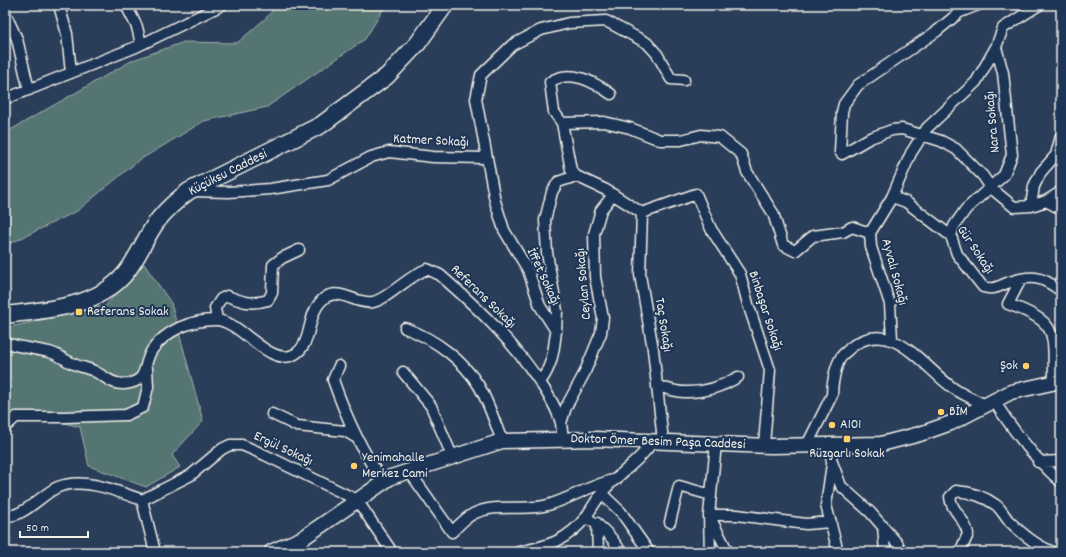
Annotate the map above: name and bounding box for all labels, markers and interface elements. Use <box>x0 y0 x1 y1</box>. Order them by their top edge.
street label: Nara Sokağı <box>980 90 1006 154</box>
street label: Katmer Sokağı <box>393 129 469 153</box>
street label: Küçüksu Caddesi <box>185 144 271 201</box>
street label: Gür Sokağı <box>951 222 999 278</box>
street label: Ayvalı Sokağı <box>876 236 912 308</box>
street label: İffet Sokağı <box>521 245 565 309</box>
street label: Ceylan Sokağı <box>571 247 597 321</box>
street label: Referans Sokağı <box>446 260 520 334</box>
street label: Binbaşar Sokağı <box>743 269 787 353</box>
street label: Taç Sokağı <box>649 297 677 353</box>
place label: Referans Sokak <box>87 302 169 322</box>
marker: Referans Sokak <box>74 307 84 317</box>
place label: Şok <box>1000 356 1018 376</box>
marker: Şok <box>1021 361 1031 371</box>
place label: BİM <box>949 402 968 422</box>
marker: BİM <box>936 407 946 417</box>
place label: A101 <box>840 415 861 435</box>
marker: A101 <box>827 420 837 430</box>
street label: Ergül Sokağı <box>250 426 316 472</box>
street label: Doktor Ömer Besim Paşa Caddesi <box>570 429 746 455</box>
marker: Rüzgarlı Sokak <box>842 434 852 444</box>
place label: Rüzgarlı Sokak <box>809 444 885 464</box>
place label: Yenimahalle Merkez Cami <box>362 448 428 484</box>
marker: Yenimahalle Merkez Cami <box>349 461 359 471</box>
scale bar <box>20 513 88 539</box>
text: 50 m <box>26 520 49 537</box>

